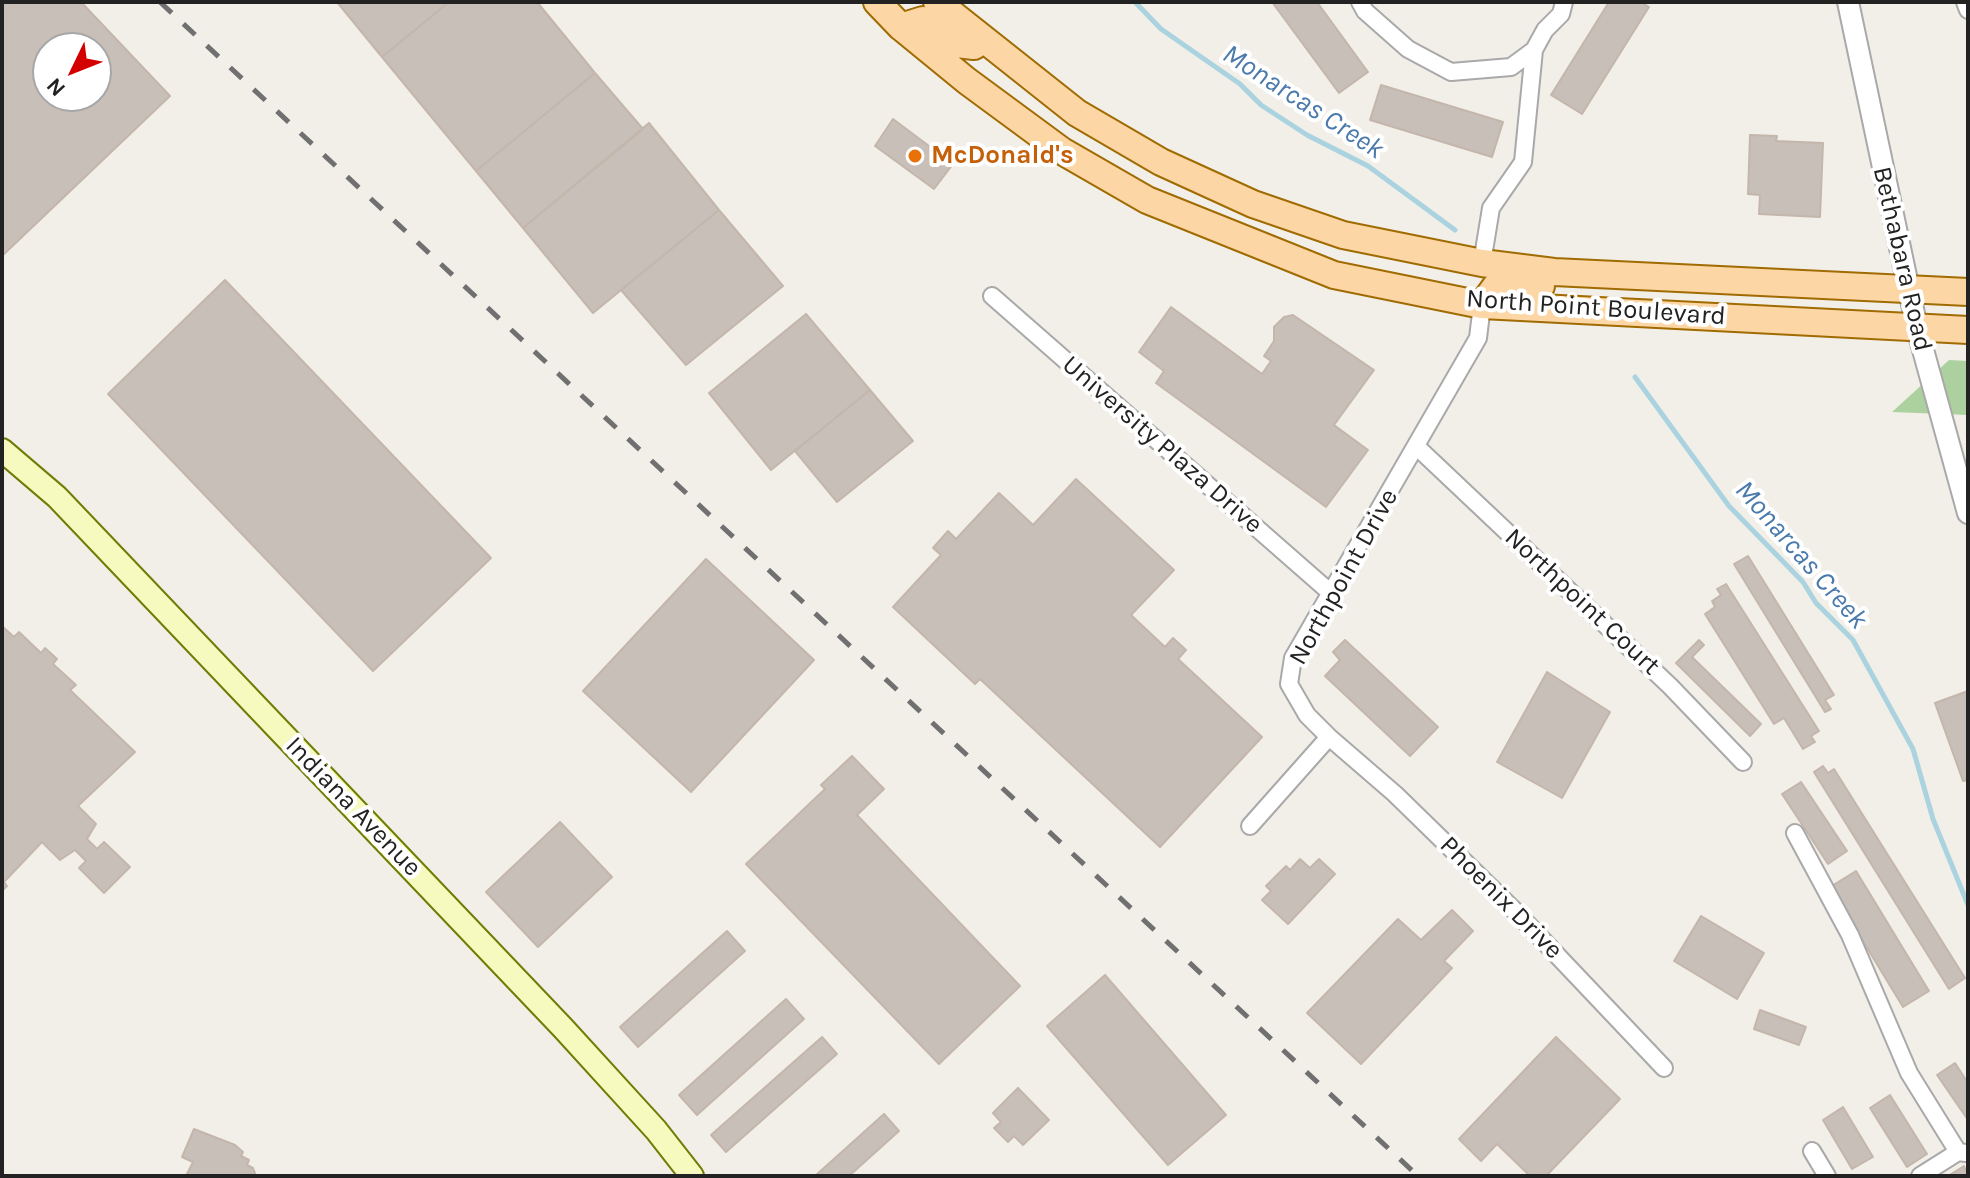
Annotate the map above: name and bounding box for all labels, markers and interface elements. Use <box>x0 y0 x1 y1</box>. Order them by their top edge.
north arrow <box>32 32 112 112</box>
water label: Monarcas Creek <box>1216 37 1390 167</box>
text: N <box>41 72 71 102</box>
place label: McDonald's <box>931 140 1074 172</box>
marker: McDonald's <box>906 147 924 165</box>
street label: Bethabara Road <box>1866 164 1938 354</box>
street label: North Point Boulevard <box>1465 283 1727 333</box>
street label: University Plaza Drive <box>1055 350 1269 540</box>
water label: Monarcas Creek <box>1727 474 1875 636</box>
street label: Northpoint Drive <box>1283 484 1405 670</box>
street label: Northpoint Court <box>1498 522 1666 682</box>
street label: Indiana Avenue <box>279 731 427 883</box>
street label: Phoenix Drive <box>1433 830 1569 966</box>

